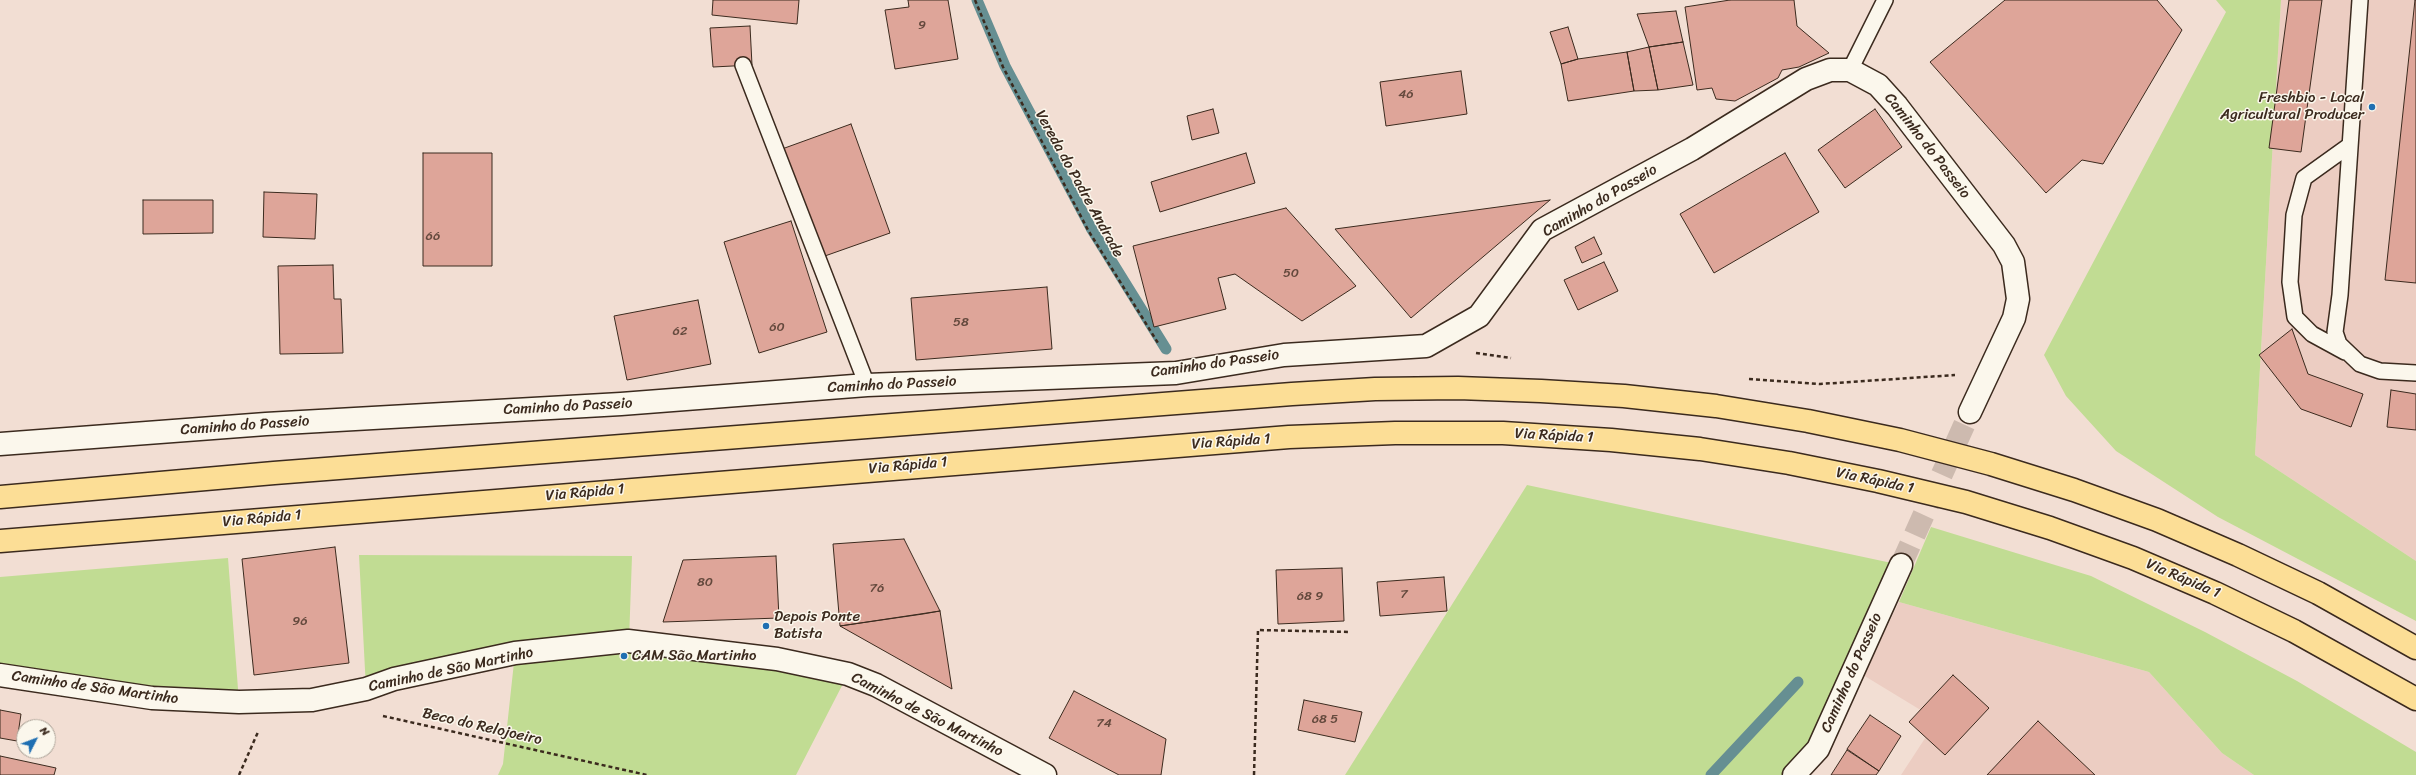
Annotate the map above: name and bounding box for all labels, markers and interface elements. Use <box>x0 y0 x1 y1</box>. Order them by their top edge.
house number: 9 <box>918 18 926 34</box>
house number: 46 <box>1398 87 1414 103</box>
place label: Freshbio - Local Agricultural Producer <box>2220 89 2364 124</box>
street label: Caminho do Passeio <box>1880 90 1974 202</box>
marker: Freshbio - Local Agricultural Producer <box>2367 102 2377 112</box>
street label: Vereda do Padre Andrade <box>1031 107 1127 261</box>
street label: Caminho do Passeio <box>1540 161 1660 241</box>
house number: 66 <box>426 229 440 245</box>
house number: 50 <box>1283 266 1299 282</box>
house number: 58 <box>953 315 969 331</box>
house number: 60 <box>769 320 785 336</box>
house number: 62 <box>673 324 687 340</box>
street label: Caminho do Passeio <box>1150 346 1280 382</box>
street label: Caminho do Passeio <box>827 373 957 397</box>
street label: Caminho do Passeio <box>503 395 633 419</box>
street label: Caminho do Passeio <box>180 413 310 439</box>
street label: Via Rápida 1 <box>1514 425 1594 447</box>
street label: Via Rápida 1 <box>1191 430 1271 454</box>
street label: Via Rápida 1 <box>868 454 948 478</box>
street label: Via Rápida 1 <box>1835 464 1915 498</box>
street label: Via Rápida 1 <box>545 481 625 505</box>
street label: Via Rápida 1 <box>222 507 302 531</box>
street label: Via Rápida 1 <box>2143 555 2223 603</box>
house number: 80 <box>697 575 713 591</box>
house number: 76 <box>870 581 884 597</box>
house number: 7 <box>1400 587 1408 603</box>
house number: 68 9 <box>1297 589 1323 605</box>
place label: Depois Ponte Batista <box>774 608 860 643</box>
street label: Caminho do Passeio <box>1818 610 1886 736</box>
house number: 96 <box>292 614 308 630</box>
marker: Depois Ponte Batista <box>761 621 771 631</box>
street label: Caminho de São Martinho <box>367 644 535 696</box>
place label: CAM São Martinho <box>632 647 756 665</box>
marker: CAM São Martinho <box>619 651 629 661</box>
street label: Caminho de São Martinho <box>11 667 179 709</box>
street label: Caminho de São Martinho <box>848 669 1006 761</box>
street label: Beco do Relojoeiro <box>421 705 543 749</box>
house number: 68 5 <box>1312 712 1338 728</box>
house number: 74 <box>1096 716 1112 732</box>
north arrow <box>16 719 56 759</box>
text: N <box>35 722 54 740</box>

